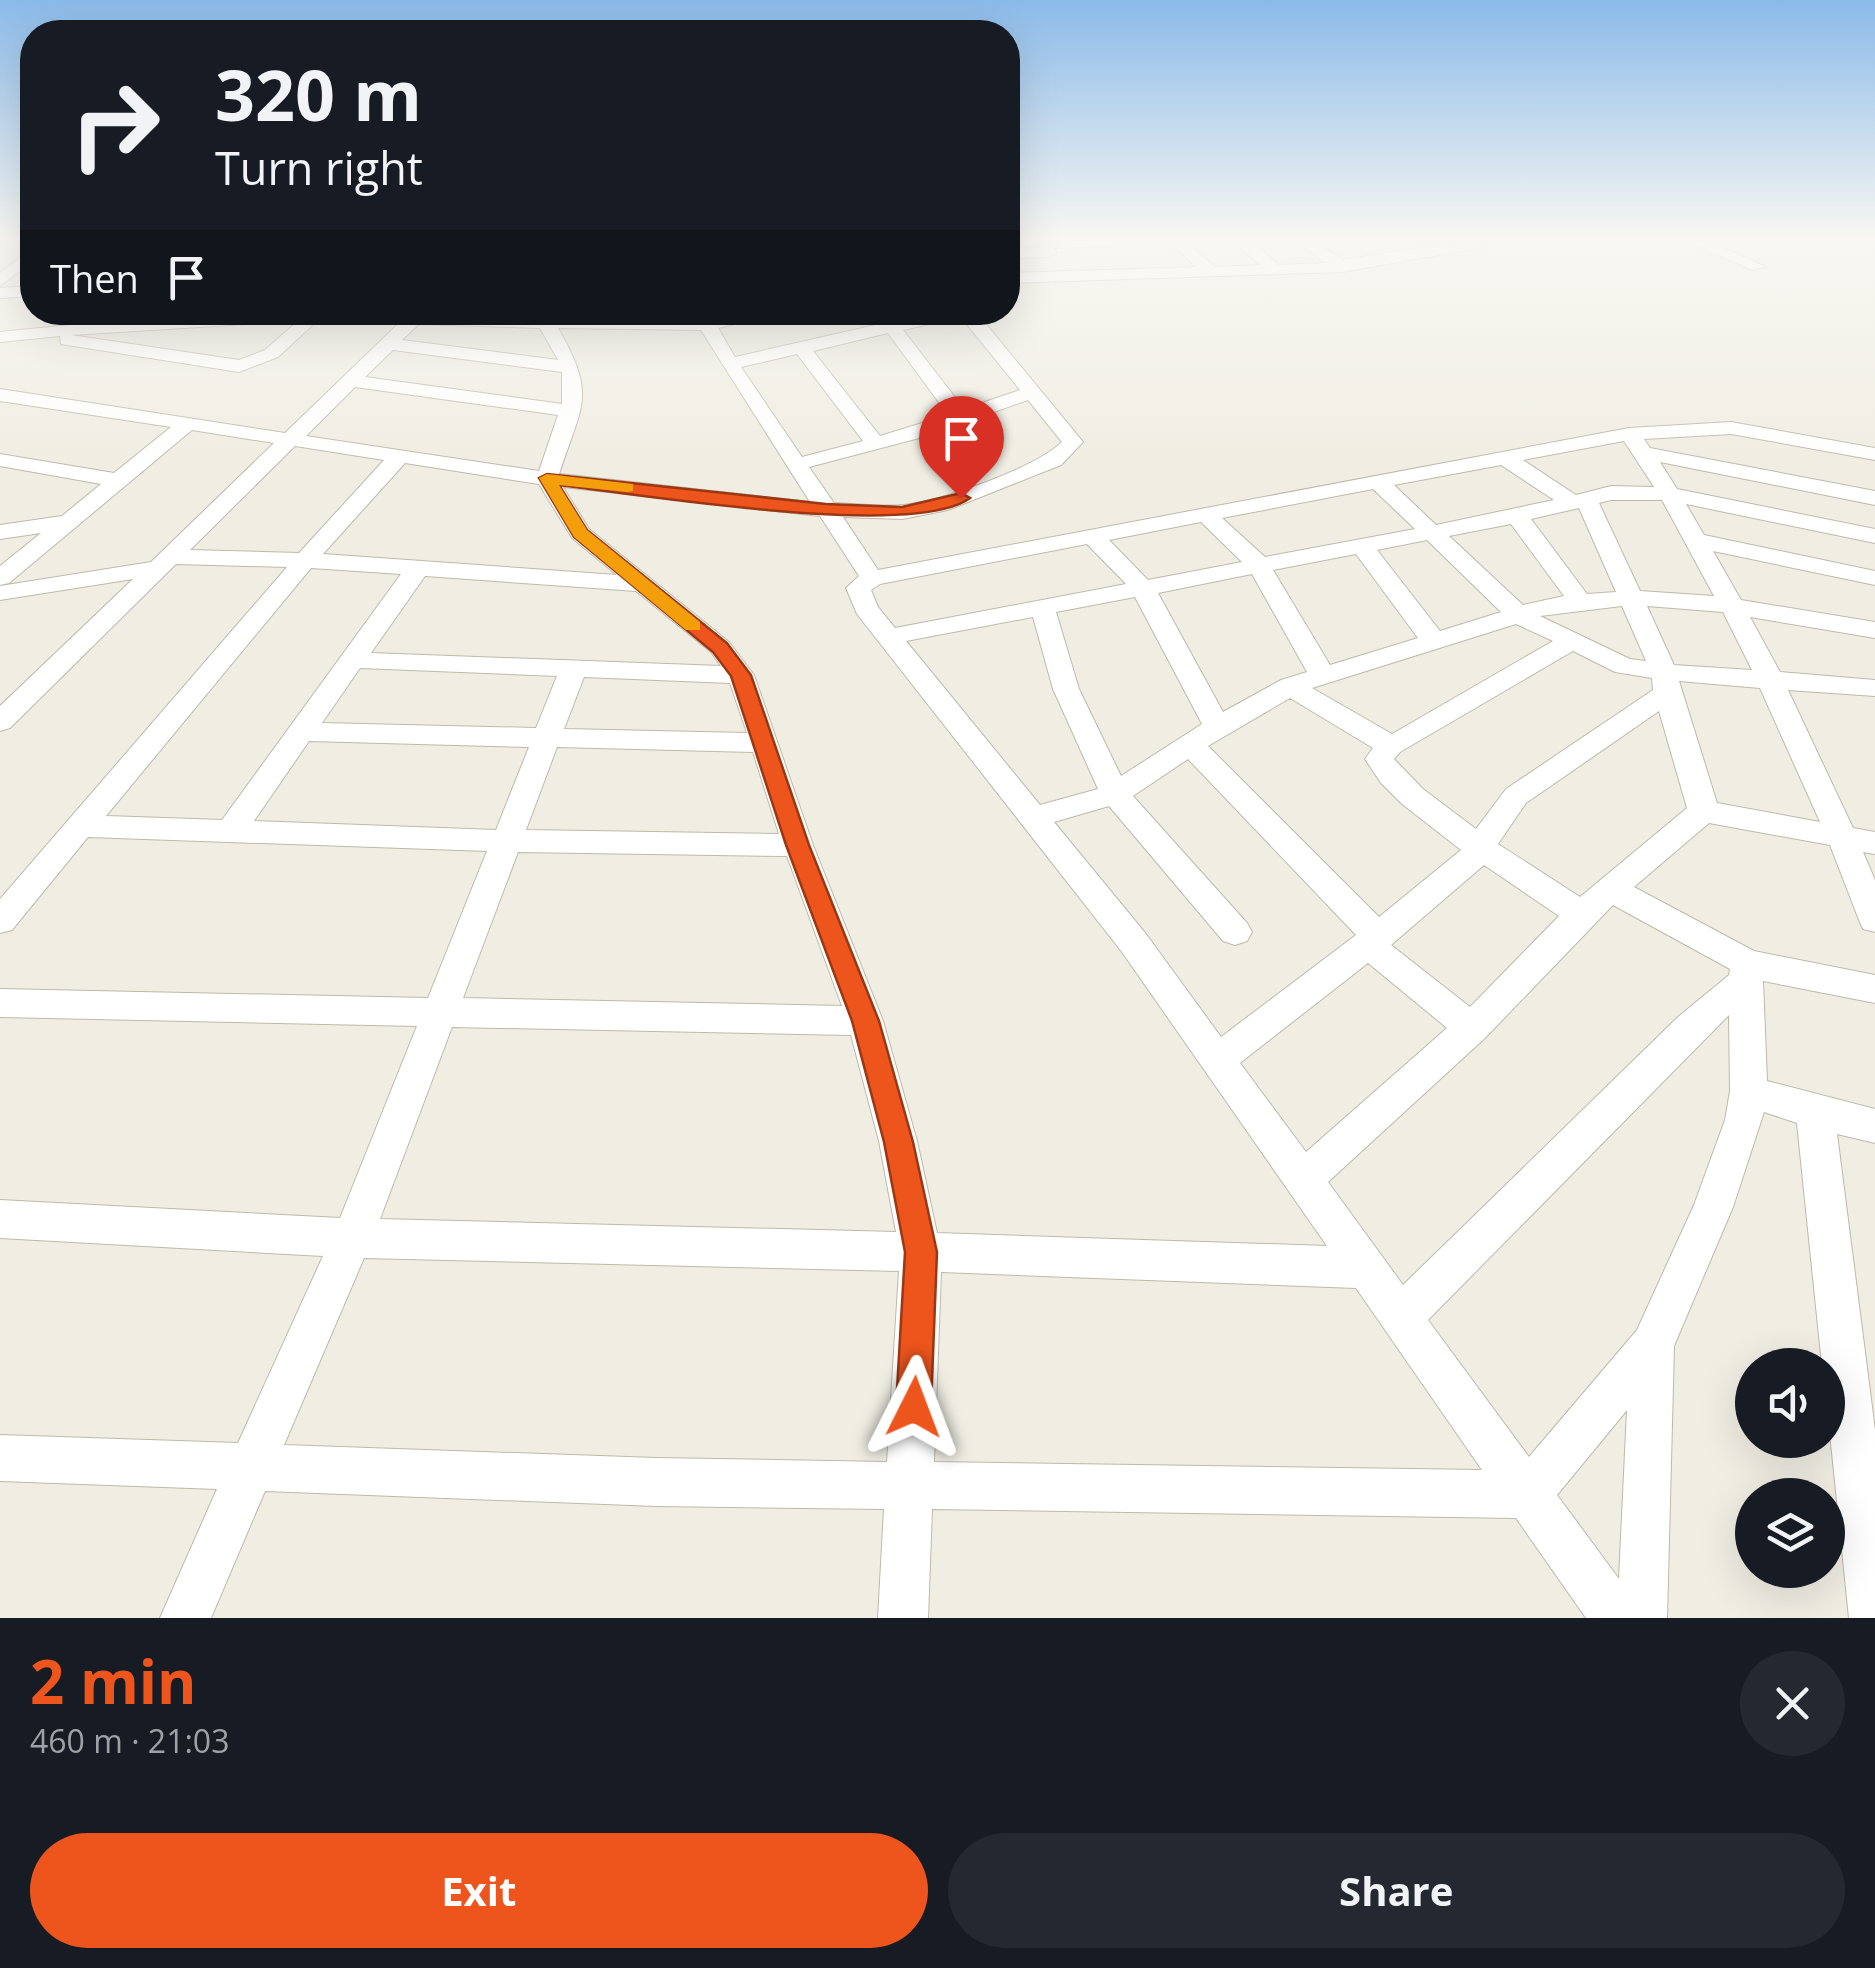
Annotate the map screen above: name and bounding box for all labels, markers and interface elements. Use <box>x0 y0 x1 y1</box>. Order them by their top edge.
text: 320 m <box>215 46 422 142</box>
icon: right <box>50 60 180 190</box>
text: Turn right <box>215 137 423 198</box>
icon: arrive <box>159 250 214 305</box>
text: Then <box>50 252 139 304</box>
pin <box>919 396 1004 499</box>
icon: arrive <box>934 411 989 466</box>
map controls <box>1735 1348 1845 1588</box>
button: sound <box>1735 1348 1845 1458</box>
position arrow <box>862 1355 966 1459</box>
button: layers <box>1735 1478 1845 1588</box>
text: 2 min <box>30 1640 197 1722</box>
button: close <box>1740 1651 1845 1756</box>
text: 460 m · 21:03 <box>30 1719 229 1762</box>
button: Exit <box>30 1833 928 1948</box>
button: Share <box>948 1833 1845 1948</box>

